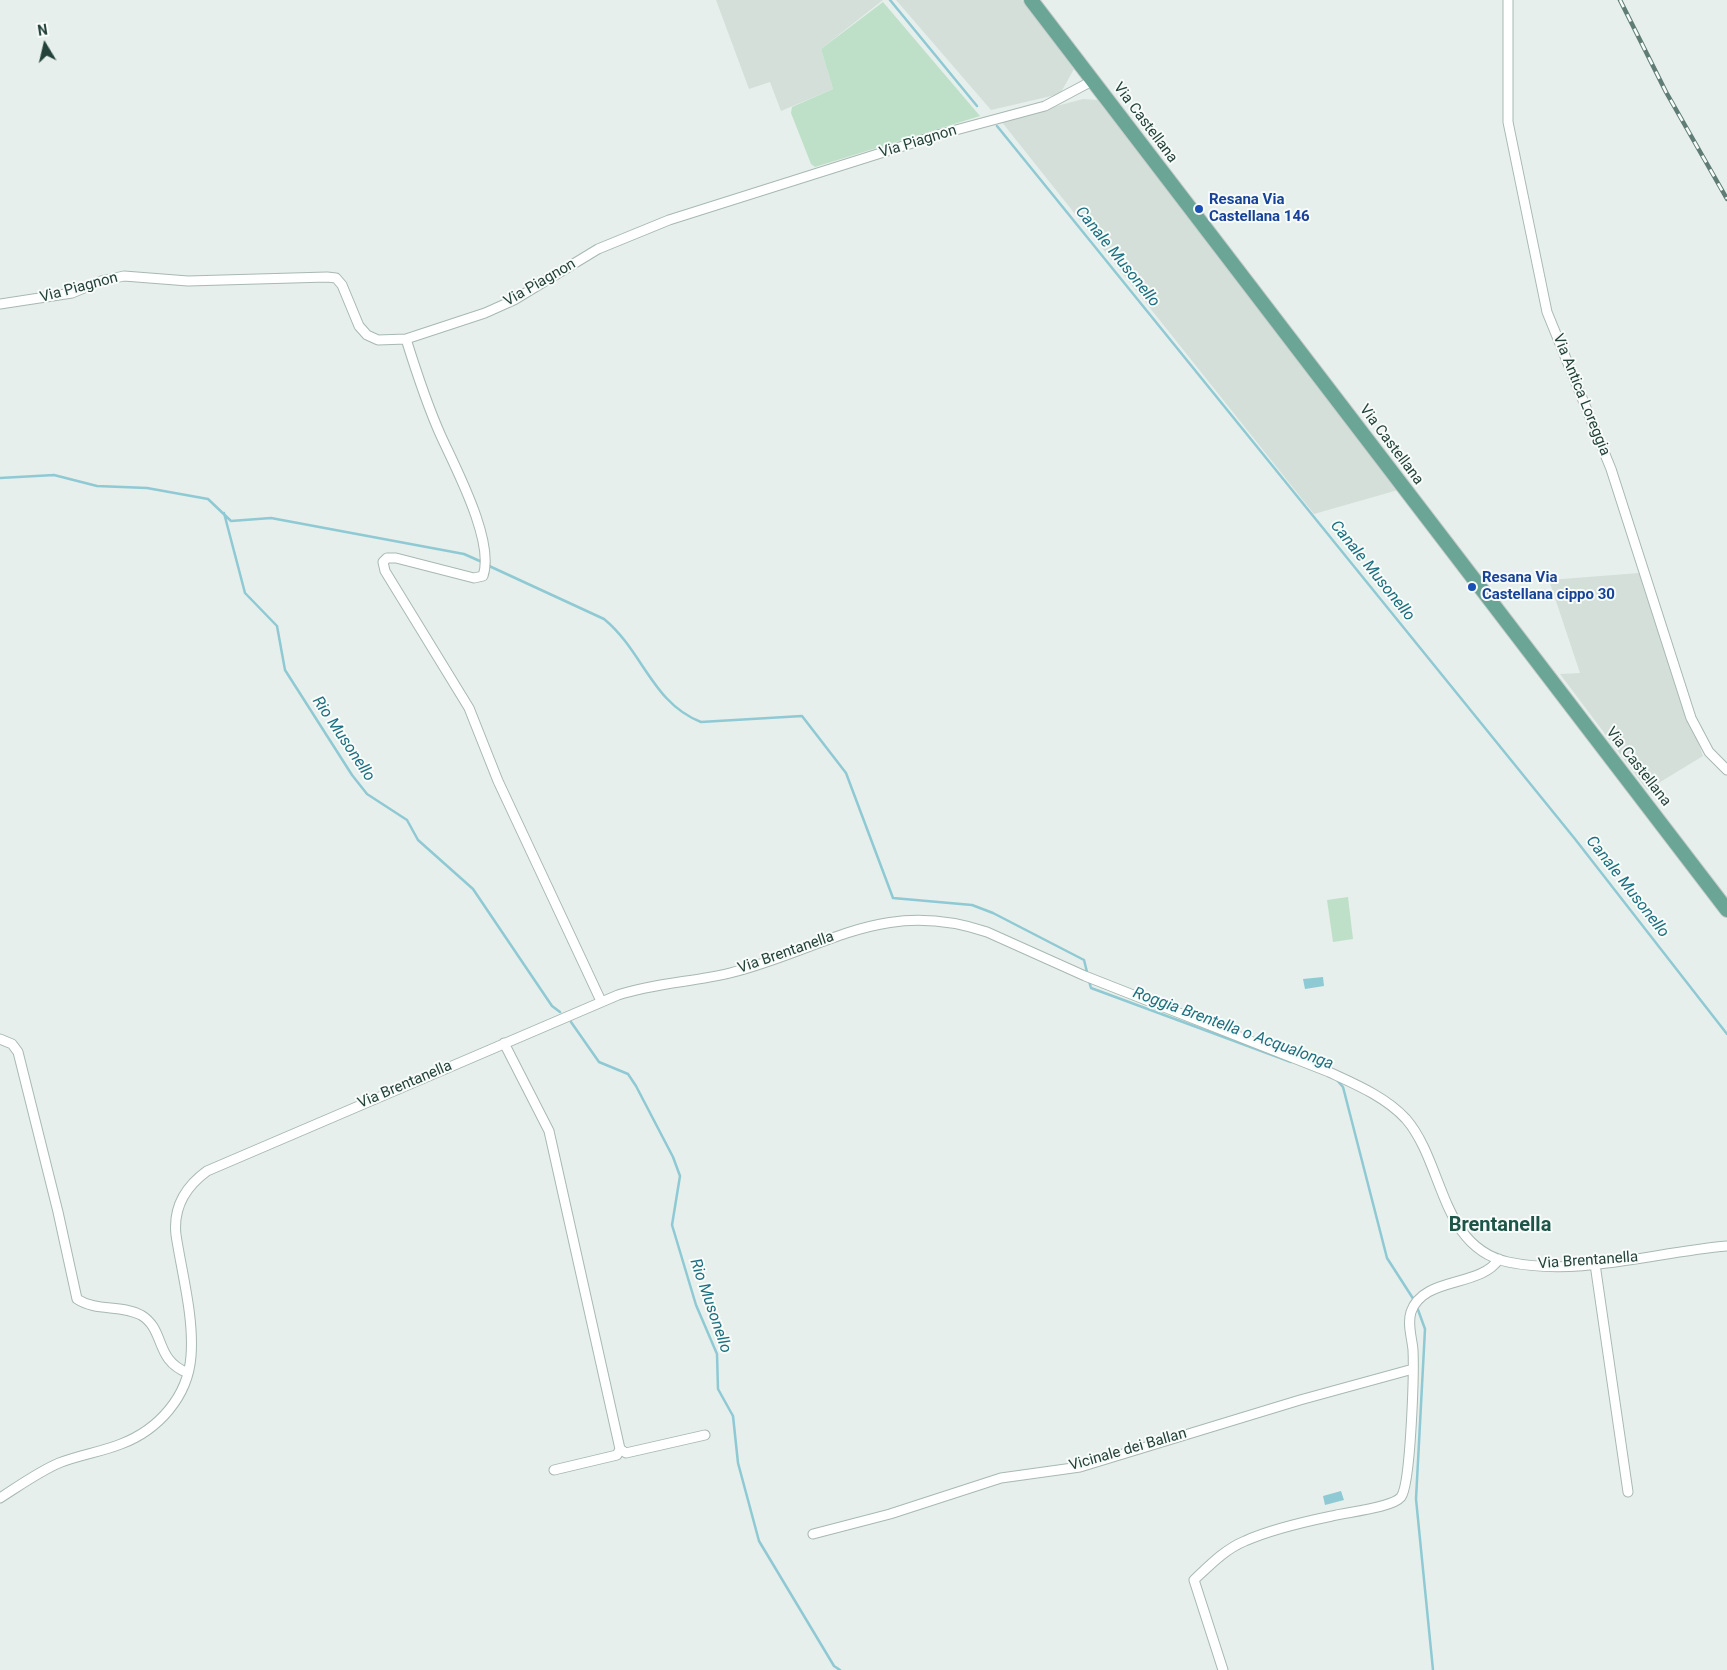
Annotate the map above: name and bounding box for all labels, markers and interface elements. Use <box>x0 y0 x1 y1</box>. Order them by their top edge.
north arrow <box>20 20 70 70</box>
text: N <box>37 22 49 39</box>
street label: Via Castellana <box>1109 79 1181 167</box>
street label: Via Piagnon <box>877 122 959 162</box>
place label: Resana Via Castellana 146 <box>1209 191 1310 226</box>
water label: Canale Musonello <box>1071 203 1163 311</box>
marker: Resana Via Castellana 146 <box>1193 203 1205 215</box>
street label: Via Piagnon <box>501 255 579 311</box>
street label: Via Piagnon <box>38 269 120 307</box>
street label: Via Antica Loreggia <box>1548 332 1614 458</box>
street label: Via Castellana <box>1355 401 1427 489</box>
water label: Canale Musonello <box>1326 517 1418 625</box>
place label: Resana Via Castellana cippo 30 <box>1482 569 1615 604</box>
marker: Resana Via Castellana cippo 30 <box>1466 581 1478 593</box>
water label: Rio Musonello <box>308 693 378 785</box>
street label: Via Castellana <box>1602 724 1674 810</box>
water label: Canale Musonello <box>1581 832 1673 942</box>
street label: Via Brentanella <box>736 928 836 978</box>
water label: Roggia Brentella o Acqualonga <box>1130 984 1336 1074</box>
street label: Via Brentanella <box>355 1057 455 1113</box>
district label: Brentanella <box>1449 1214 1551 1238</box>
street label: Via Brentanella <box>1537 1249 1639 1273</box>
water label: Rio Musonello <box>685 1256 735 1356</box>
street label: Vicinale dei Ballan <box>1067 1425 1189 1475</box>

